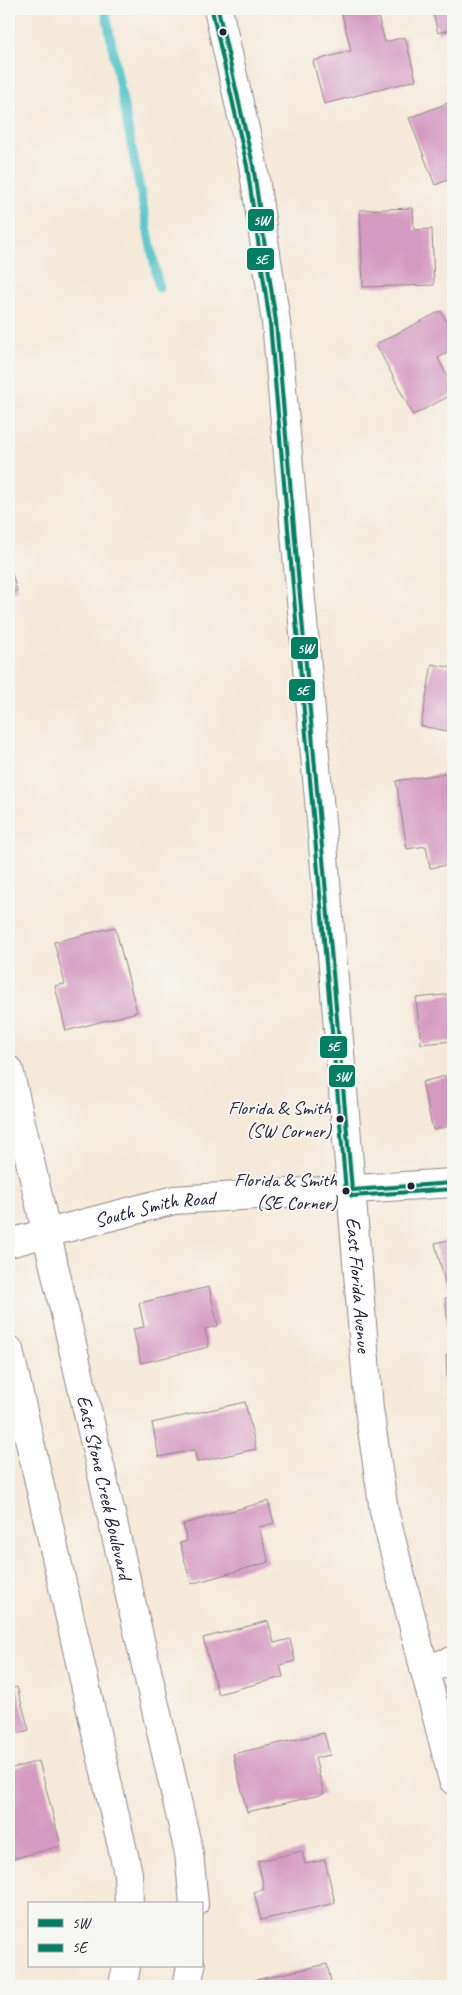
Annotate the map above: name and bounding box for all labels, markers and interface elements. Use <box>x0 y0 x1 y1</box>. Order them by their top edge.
unlabelled marker <box>218 27 228 37</box>
line badge: 5W <box>247 208 275 232</box>
text: 5W <box>253 212 272 229</box>
line badge: 5E <box>246 247 275 271</box>
text: 5E <box>254 251 270 268</box>
line badge: 5W <box>290 636 319 660</box>
text: 5W <box>297 640 316 657</box>
line badge: 5E <box>288 678 316 702</box>
text: 5E <box>295 682 311 699</box>
line badge: 5E <box>319 1035 348 1059</box>
text: 5E <box>326 1038 342 1055</box>
line badge: 5W <box>328 1064 356 1088</box>
text: 5W <box>334 1068 353 1085</box>
place label: Florida & Smith (SW Corner) <box>228 1096 333 1143</box>
marker: Florida & Smith (SW Corner) <box>335 1114 345 1124</box>
place label: Florida & Smith (SE Corner) <box>234 1168 339 1215</box>
unlabelled marker <box>406 1181 416 1191</box>
street label: South Smith Road <box>92 1185 219 1233</box>
marker: Florida & Smith (SE Corner) <box>341 1186 351 1196</box>
street label: East Florida Avenue <box>341 1216 377 1355</box>
street label: East Stone Creek Boulevard <box>72 1393 139 1585</box>
legend <box>28 1902 202 1968</box>
text: 5W <box>72 1914 93 1933</box>
text: 5E <box>72 1938 89 1957</box>

